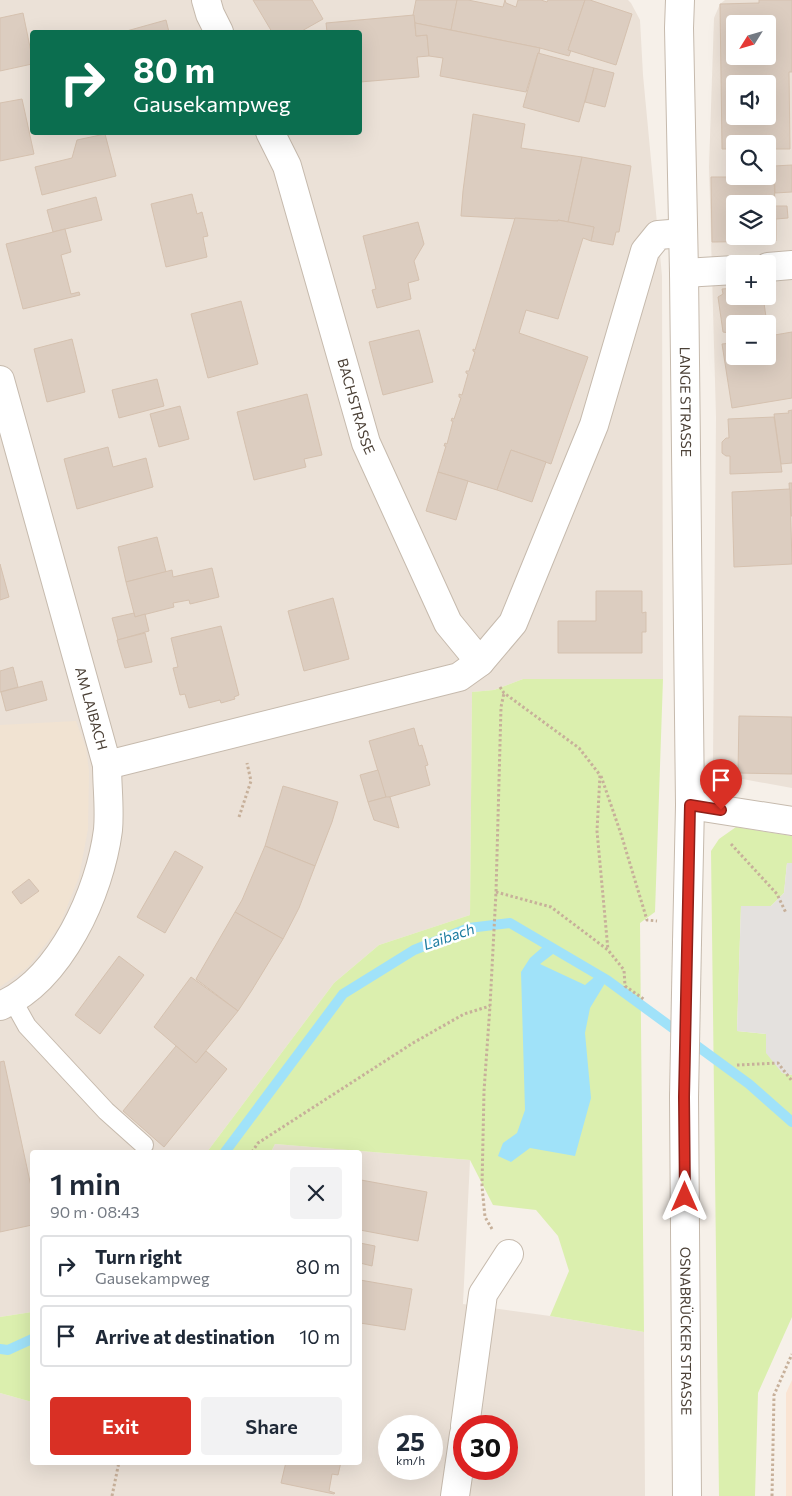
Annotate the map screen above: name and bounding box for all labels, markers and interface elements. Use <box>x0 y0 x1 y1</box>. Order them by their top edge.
north arrow <box>726 15 776 65</box>
map controls <box>726 15 776 365</box>
text: 80 m <box>133 47 215 90</box>
icon: right <box>50 50 115 115</box>
button: sound <box>726 75 776 125</box>
text: Gausekampweg <box>133 90 291 117</box>
button: search <box>726 135 776 185</box>
button: layers <box>726 195 776 245</box>
button: + <box>726 255 776 305</box>
button: − <box>726 315 776 365</box>
street label: LANGE STRASSE <box>677 347 695 457</box>
street label: BACHSTRASSE <box>334 356 379 457</box>
street label: AM LAIBACH <box>72 665 111 752</box>
pin <box>700 759 742 810</box>
icon: arrive <box>707 766 735 794</box>
water label: Laibach <box>421 919 477 953</box>
text: 1 min <box>50 1164 121 1201</box>
button: close <box>290 1167 342 1219</box>
position arrow <box>658 1170 710 1222</box>
text: 90 m · 08:43 <box>50 1202 140 1221</box>
text: Turn right <box>95 1245 182 1268</box>
street label: OSNABRÜCKER STRASSE <box>677 1247 695 1415</box>
icon: right <box>52 1252 80 1280</box>
text: 80 m <box>296 1255 340 1278</box>
text: Gausekampweg <box>95 1268 210 1287</box>
icon: arrive <box>52 1322 80 1350</box>
text: Arrive at destination <box>95 1325 275 1348</box>
text: 10 m <box>299 1325 340 1348</box>
button: Exit <box>50 1397 191 1455</box>
button: Share <box>201 1397 342 1455</box>
speed limit sign: 30 <box>453 1415 518 1480</box>
text: 25 <box>396 1426 425 1456</box>
text: km/h <box>396 1453 425 1467</box>

